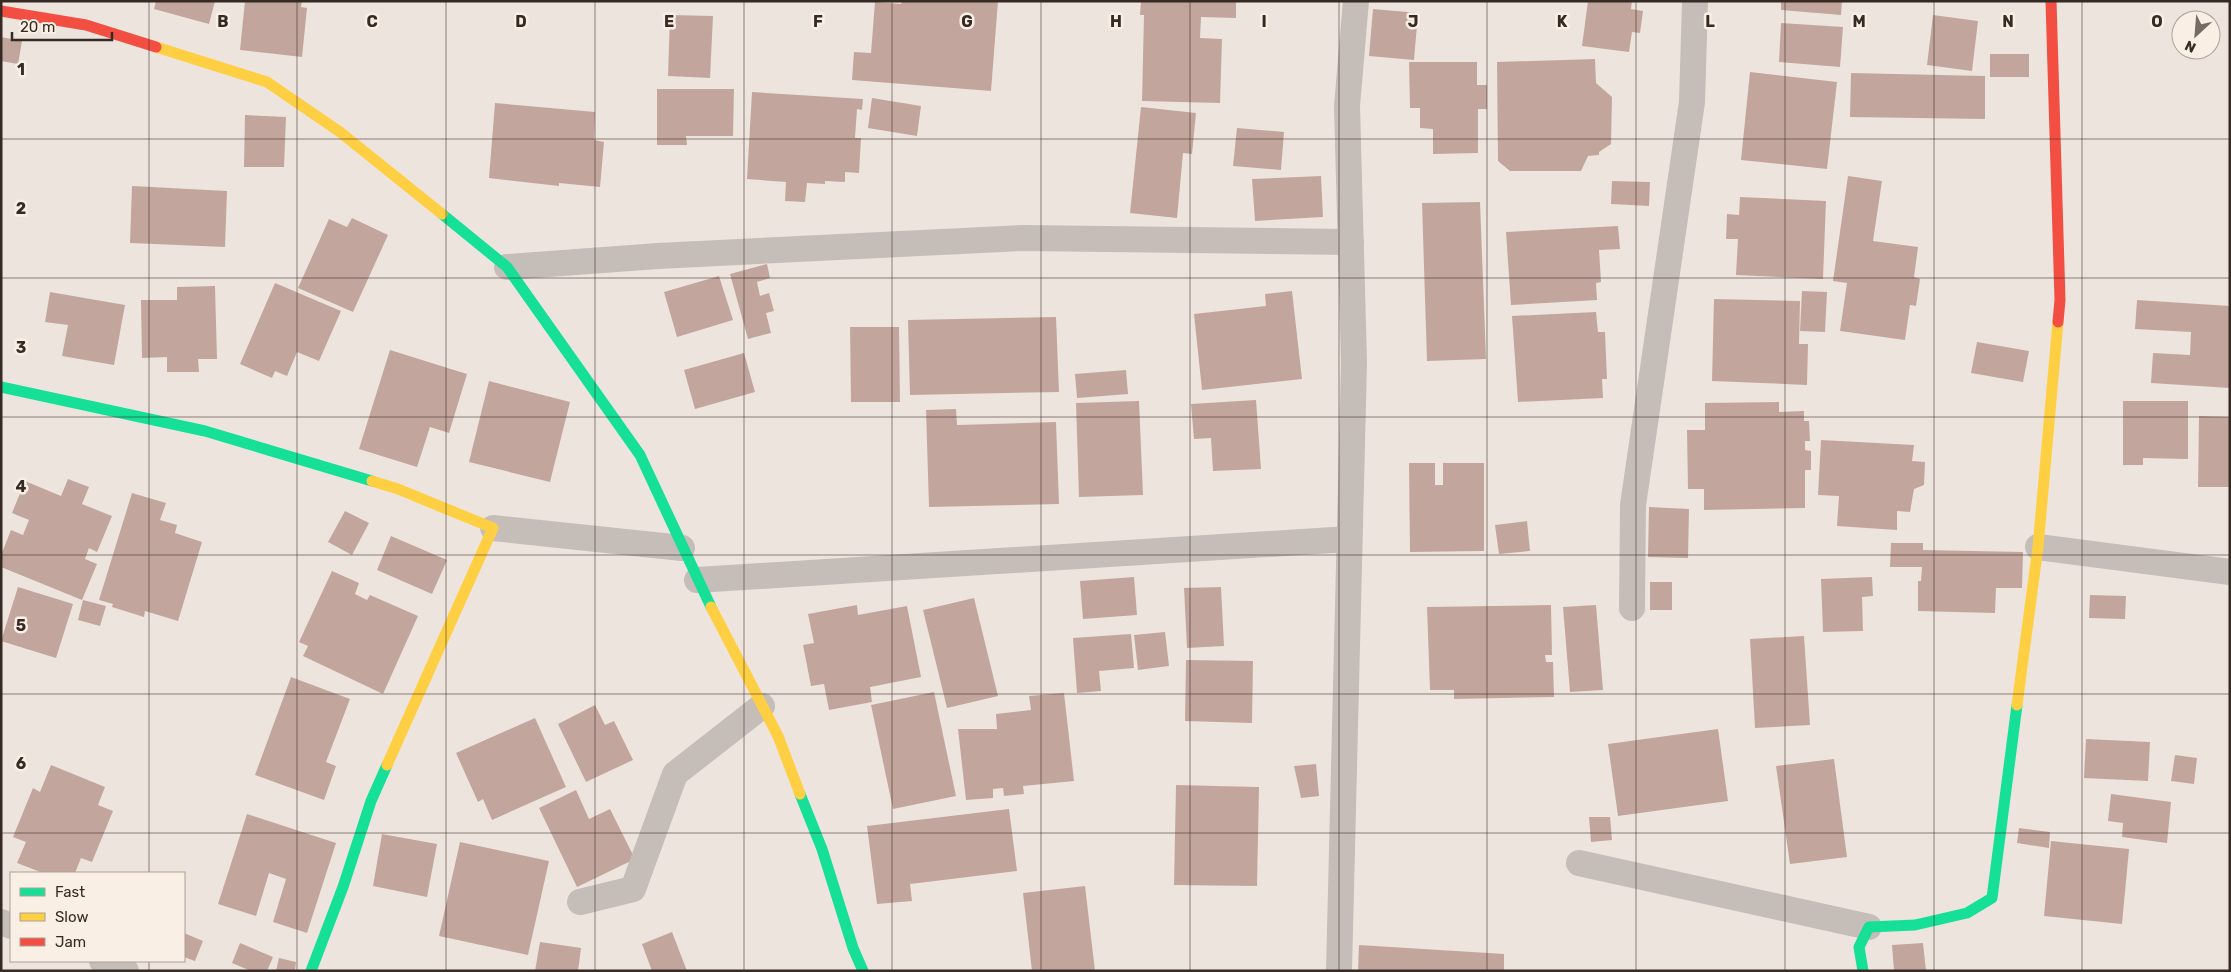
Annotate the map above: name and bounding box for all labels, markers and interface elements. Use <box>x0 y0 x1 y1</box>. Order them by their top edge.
scale bar <box>12 10 112 42</box>
north arrow <box>2171 10 2221 60</box>
text: B <box>217 12 229 31</box>
text: C <box>366 12 378 31</box>
text: D <box>515 12 527 31</box>
text: E <box>664 12 674 31</box>
text: F <box>813 12 823 31</box>
text: G <box>961 12 973 31</box>
text: H <box>1110 12 1122 31</box>
text: I <box>1261 12 1267 31</box>
text: J <box>1408 12 1418 31</box>
text: K <box>1557 12 1568 31</box>
text: L <box>1705 12 1715 31</box>
text: M <box>1852 12 1866 31</box>
text: N <box>2002 12 2014 31</box>
text: O <box>2151 12 2163 31</box>
text: 20 m <box>20 18 55 36</box>
text: N <box>2182 36 2199 56</box>
text: 1 <box>17 60 25 79</box>
text: 2 <box>16 199 26 218</box>
text: 3 <box>16 338 26 357</box>
text: 4 <box>16 477 27 496</box>
text: 5 <box>16 616 26 635</box>
text: 6 <box>16 754 26 773</box>
legend <box>10 872 185 962</box>
text: Fast <box>55 883 85 901</box>
text: Slow <box>55 908 88 926</box>
text: Jam <box>55 933 86 951</box>

